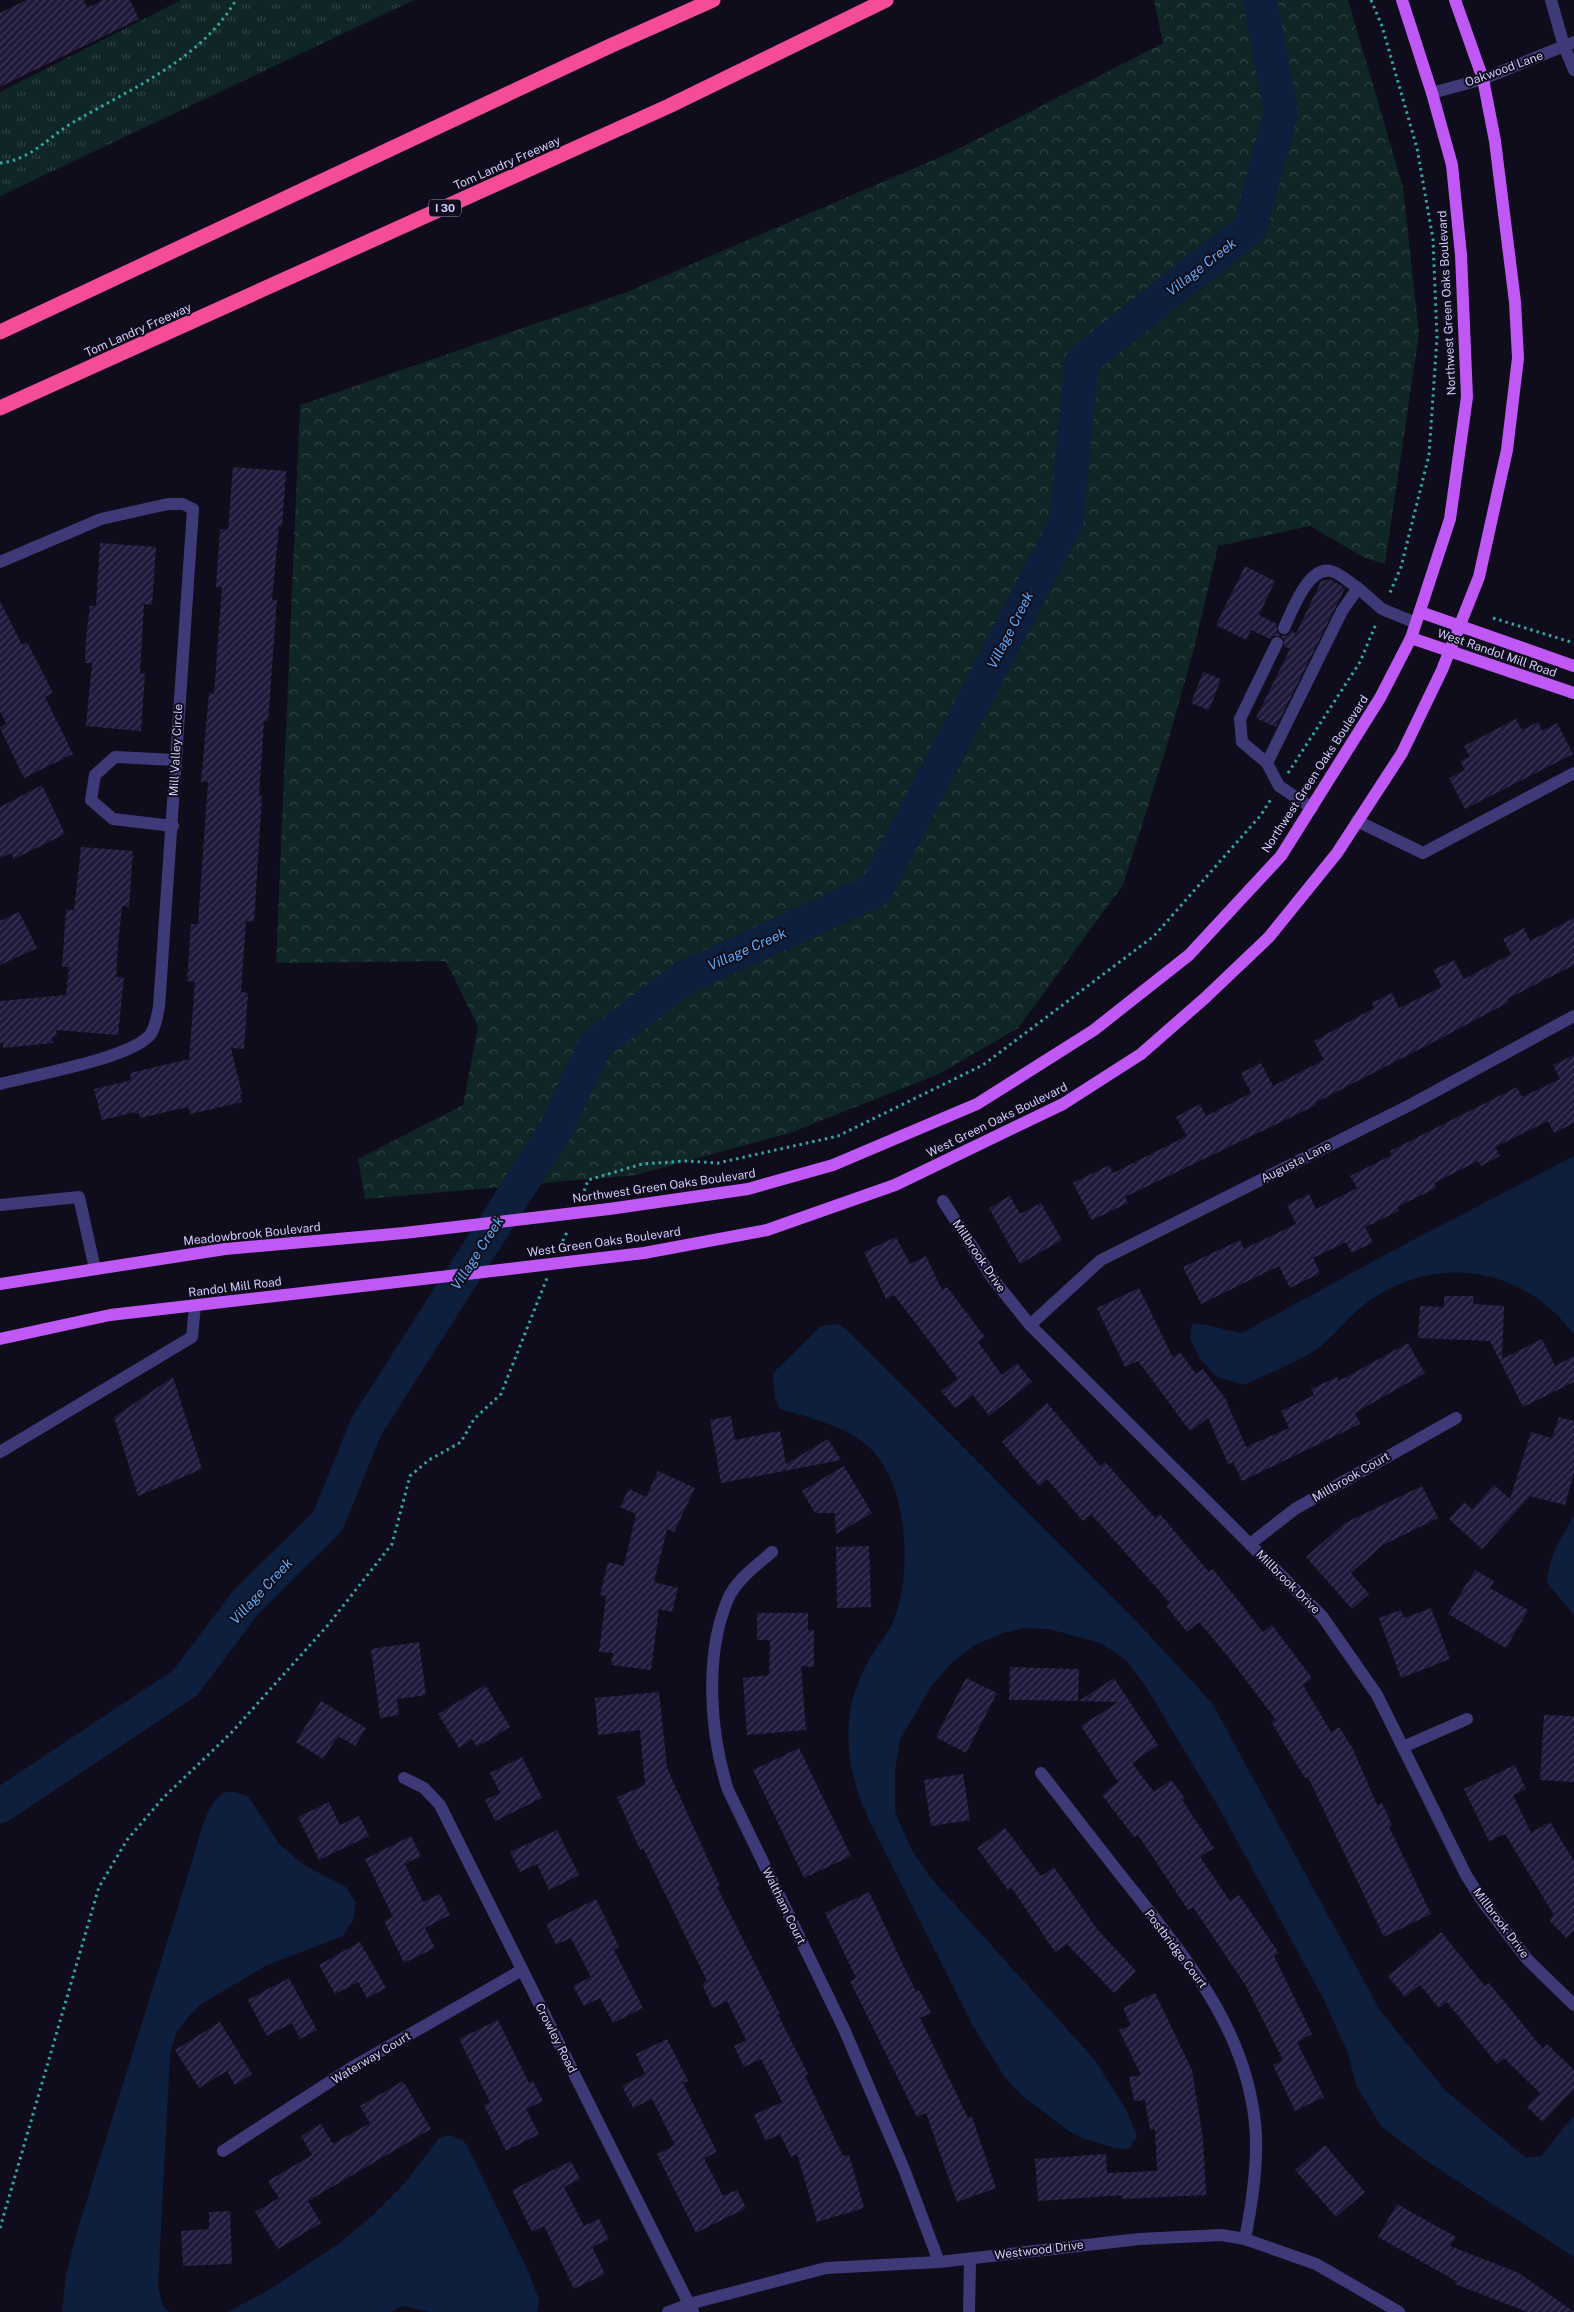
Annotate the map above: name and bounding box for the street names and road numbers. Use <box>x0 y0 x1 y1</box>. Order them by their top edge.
street label: Oakwood Lane <box>1463 48 1545 90</box>
street label: Tom Landry Freeway <box>451 133 563 193</box>
road number: I 30 <box>429 200 461 217</box>
street label: Northwest Green Oaks Boulevard <box>1435 210 1459 396</box>
street label: Tom Landry Freeway <box>82 300 194 360</box>
street label: West Randol Mill Road <box>1435 626 1559 680</box>
street label: Northwest Green Oaks Boulevard <box>1259 693 1371 855</box>
street label: Mill Valley Circle <box>167 703 185 797</box>
street label: West Green Oaks Boulevard <box>924 1080 1070 1160</box>
street label: Augusta Lane <box>1259 1138 1334 1186</box>
street label: Northwest Green Oaks Boulevard <box>571 1166 757 1206</box>
street label: Millbrook Drive <box>950 1217 1009 1295</box>
street label: Meadowbrook Boulevard <box>182 1220 322 1248</box>
street label: West Green Oaks Boulevard <box>526 1224 682 1260</box>
street label: Randol Mill Road <box>187 1274 283 1300</box>
street label: Millbrook Court <box>1310 1449 1392 1505</box>
street label: Millbrook Drive <box>1253 1547 1323 1617</box>
street label: Waltham Court <box>759 1865 809 1947</box>
street label: Millbrook Drive <box>1470 1885 1532 1961</box>
street label: Postbridge Court <box>1142 1907 1210 1991</box>
street label: Crowley Road <box>532 2001 580 2075</box>
street label: Waterway Court <box>329 2029 413 2087</box>
street label: Westwood Drive <box>994 2238 1085 2262</box>

